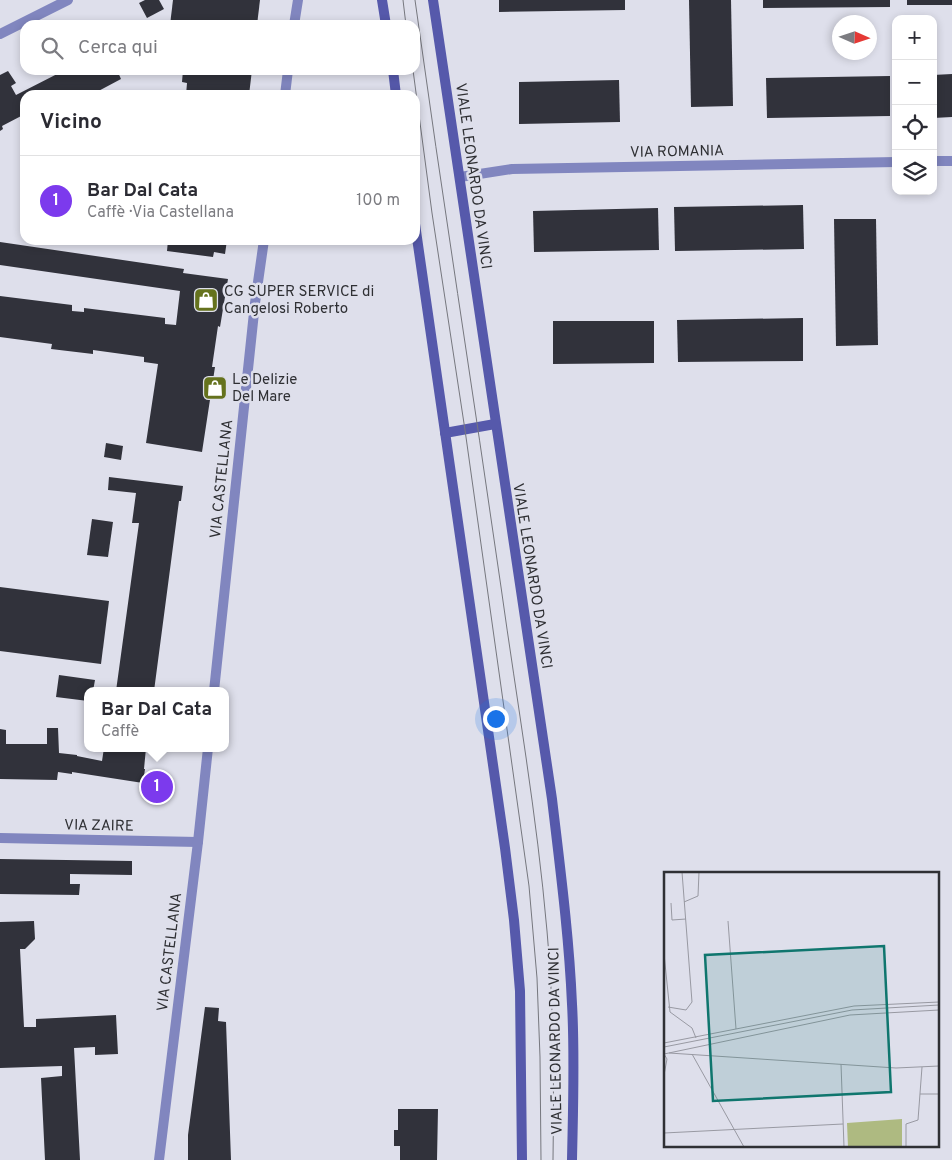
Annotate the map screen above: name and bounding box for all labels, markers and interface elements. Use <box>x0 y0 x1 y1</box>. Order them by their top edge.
north arrow <box>832 15 877 60</box>
map controls <box>892 15 937 195</box>
button: + <box>892 15 937 60</box>
search box <box>20 20 420 75</box>
icon: search <box>38 34 66 62</box>
text: Cerca qui <box>78 36 158 60</box>
button: − <box>892 60 937 105</box>
street label: VIALE LEONARDO DA VINCI <box>450 82 495 271</box>
button: locate <box>892 105 937 150</box>
text: Vicino <box>40 109 102 136</box>
street label: VIA ROMANIA <box>630 142 724 163</box>
button: layers <box>892 150 937 195</box>
text: Bar Dal Cata <box>87 179 198 203</box>
text: 1 <box>53 191 59 211</box>
text: 100 m <box>356 191 400 211</box>
text: Caffè · Via Castellana <box>87 203 234 223</box>
place label: CG SUPER SERVICE di Cangelosi Roberto <box>224 283 374 319</box>
shop icon: CG SUPER SERVICE di Cangelosi Roberto <box>193 287 219 313</box>
place label: Le Delizie Del Mare <box>232 371 297 407</box>
shop icon: Le Delizie Del Mare <box>202 375 228 401</box>
street label: VIA CASTELLANA <box>207 419 238 540</box>
street label: VIALE LEONARDO DA VINCI <box>507 482 556 670</box>
popup <box>84 687 229 752</box>
text: Bar Dal Cata <box>101 698 212 722</box>
your location <box>483 706 509 732</box>
text: Caffè <box>101 722 139 742</box>
pin: 1 <box>141 768 173 806</box>
street label: VIA ZAIRE <box>64 816 134 837</box>
inset map <box>664 872 940 1148</box>
street label: VIA CASTELLANA <box>154 892 187 1013</box>
street label: VIALE LEONARDO DA VINCI <box>545 947 568 1135</box>

